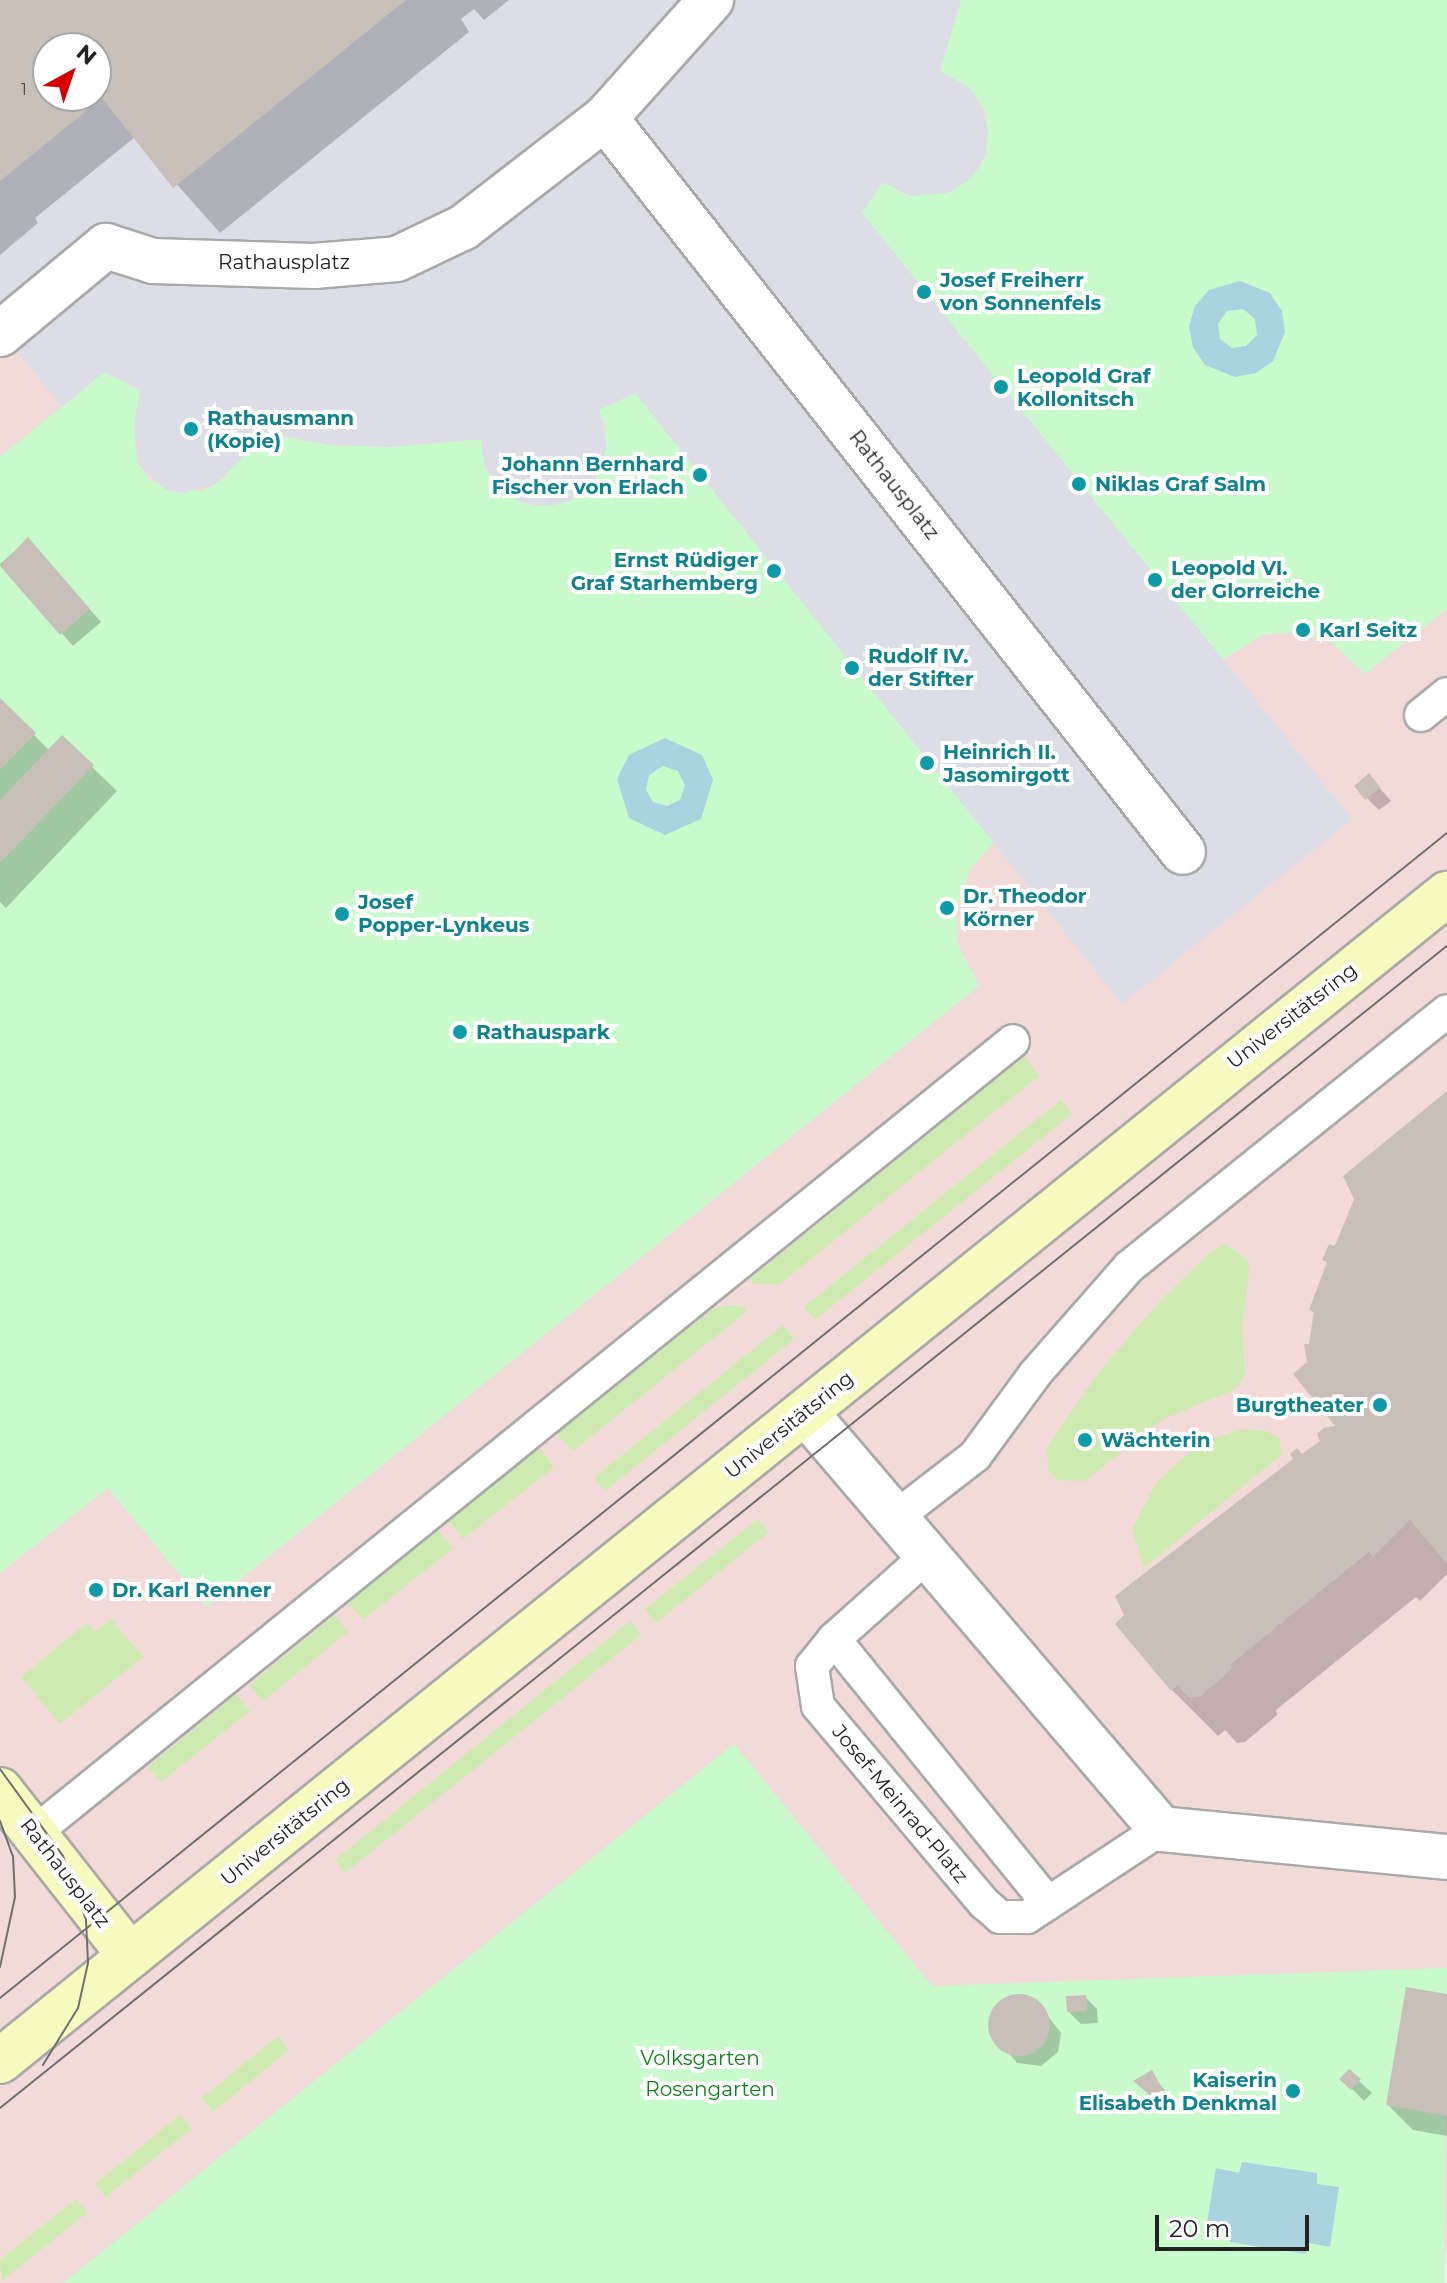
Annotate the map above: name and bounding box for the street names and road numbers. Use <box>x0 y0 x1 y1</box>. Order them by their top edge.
street label: Rathausplatz <box>218 250 350 274</box>
street label: Rathausplatz <box>844 426 944 544</box>
street label: Universitätsring <box>1222 958 1362 1074</box>
street label: Universitätsring <box>720 1366 858 1484</box>
street label: Josef-Meinrad-Platz <box>827 1720 973 1888</box>
street label: Universitätsring <box>216 1773 354 1891</box>
street label: Rathausplatz <box>15 1814 115 1932</box>

